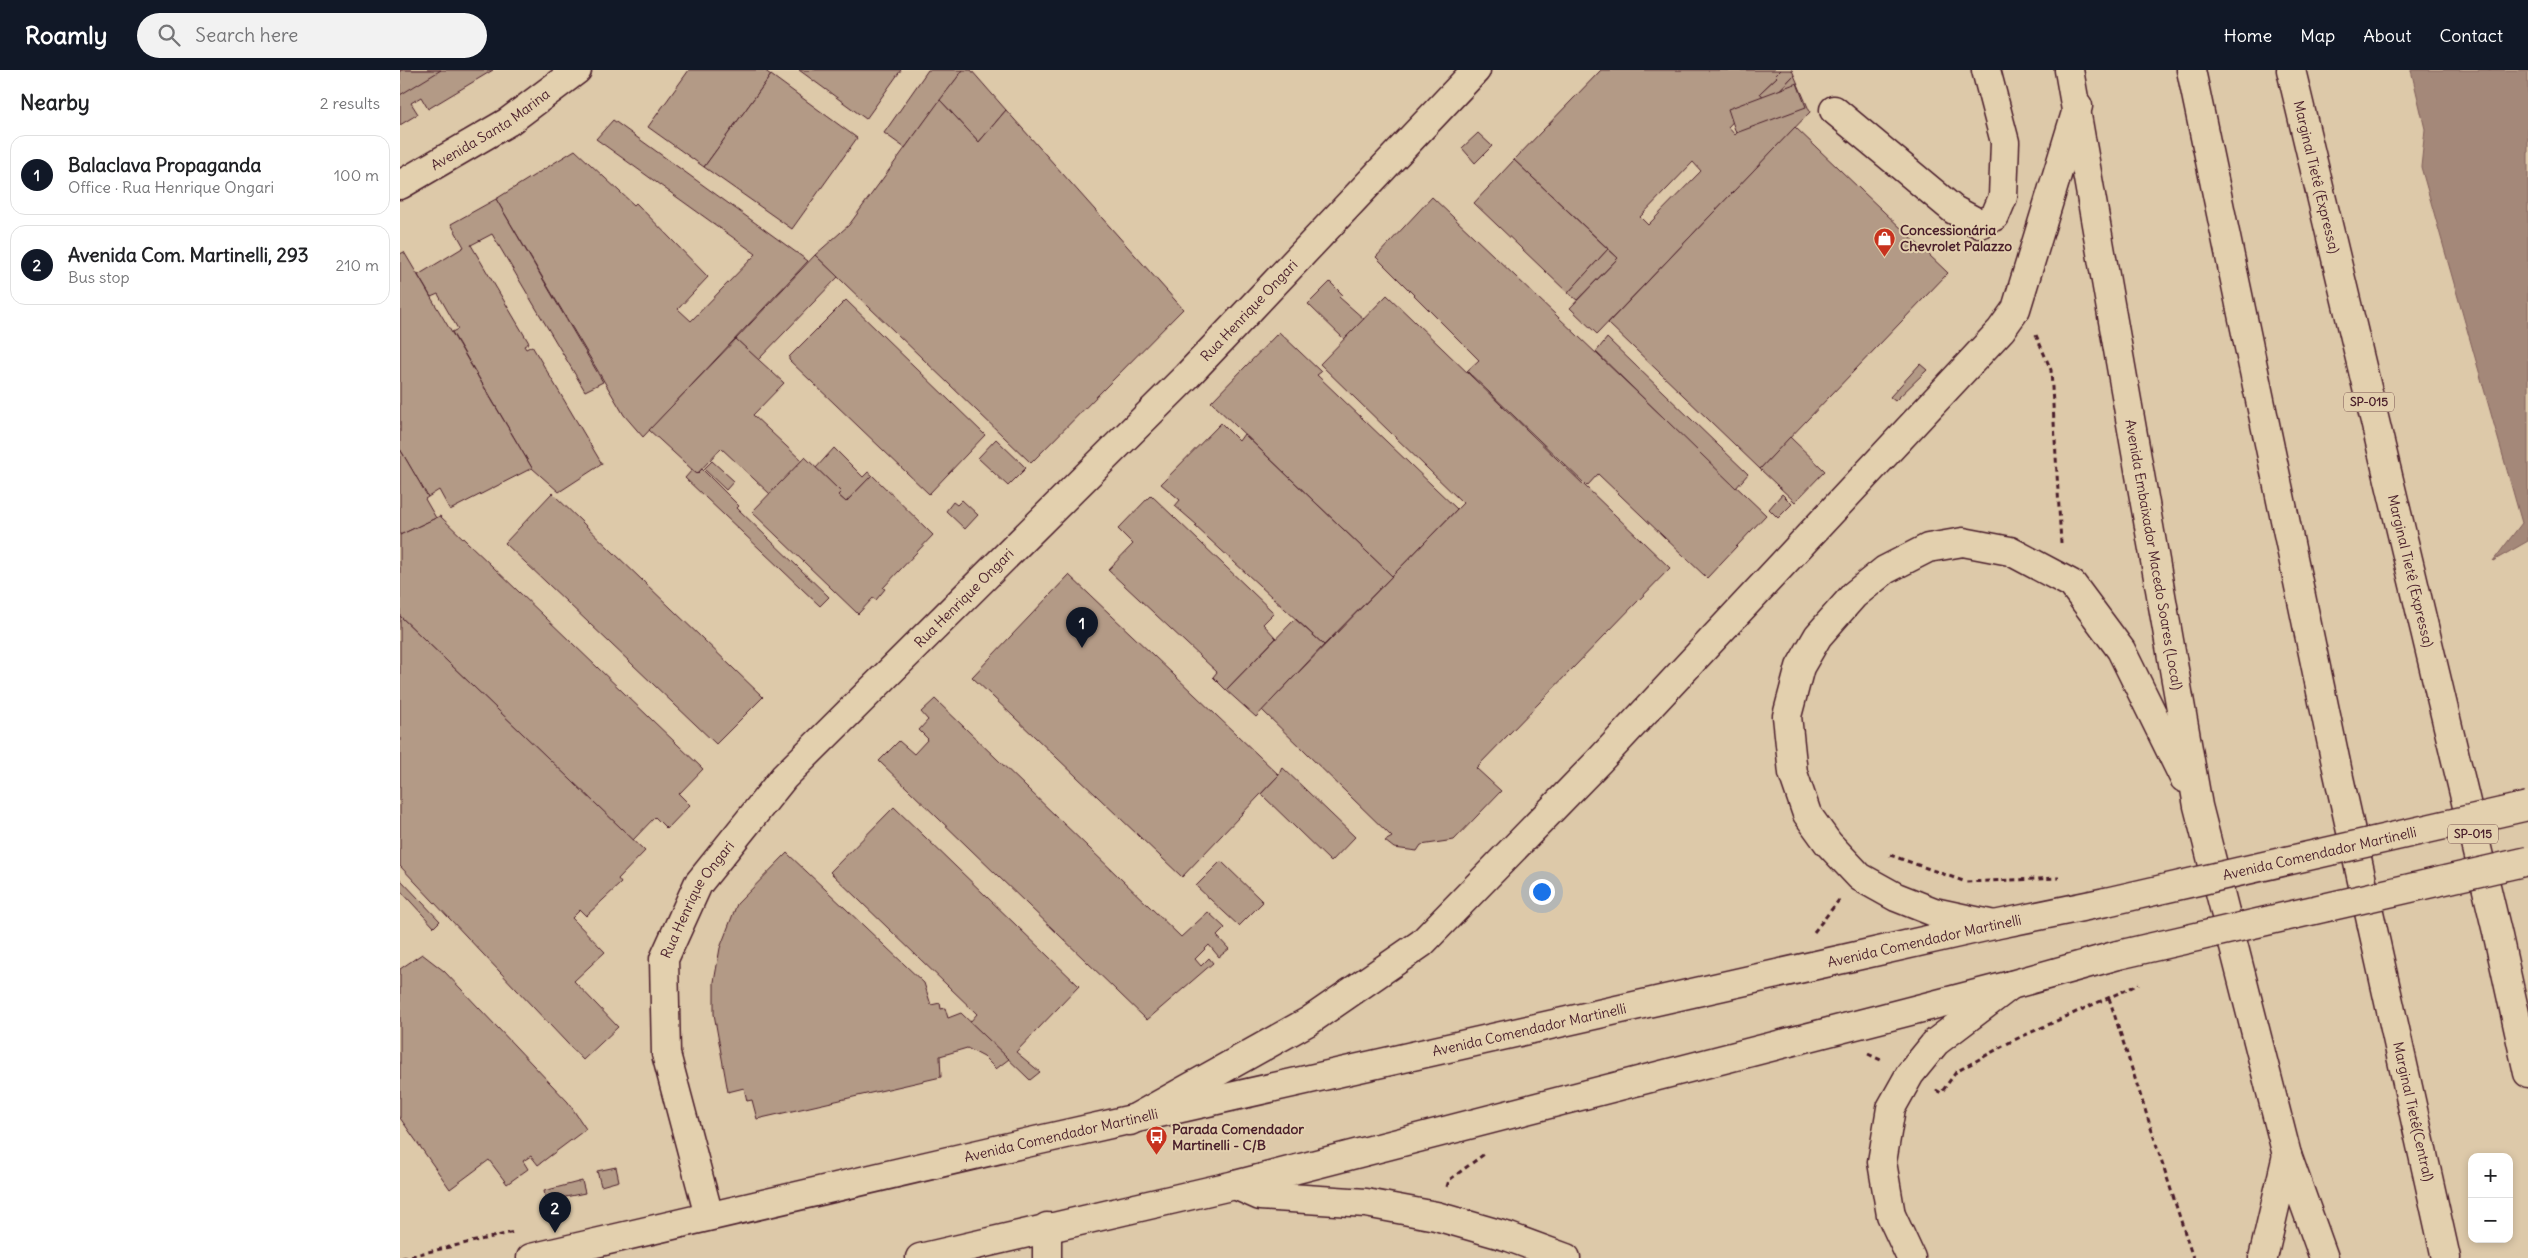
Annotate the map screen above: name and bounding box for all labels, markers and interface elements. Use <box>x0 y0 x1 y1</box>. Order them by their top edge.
search box <box>137 13 487 58</box>
text: Roamly <box>25 20 107 50</box>
icon: search <box>155 21 183 49</box>
text: Search here <box>195 23 298 47</box>
text: Home <box>2224 24 2272 47</box>
text: Map <box>2300 24 2335 47</box>
text: About <box>2363 24 2411 47</box>
text: Contact <box>2439 24 2503 47</box>
street label: Avenida Santa Marina <box>427 85 553 174</box>
text: Nearby <box>20 89 90 116</box>
text: 2 results <box>320 93 380 113</box>
street label: Marginal Tietê (Expressa) <box>2290 99 2344 255</box>
text: Balaclava Propaganda <box>68 153 261 177</box>
text: 1 <box>34 165 40 185</box>
text: 100 m <box>334 165 379 185</box>
text: Office · Rua Henrique Ongari <box>68 177 274 197</box>
place label: Concessionária Chevrolet Palazzo <box>1900 221 2012 255</box>
shop icon: Concessionária Chevrolet Palazzo <box>1872 226 1896 257</box>
text: Avenida Com. Martinelli, 293 <box>68 243 309 267</box>
text: 2 <box>33 255 41 275</box>
text: 210 m <box>336 255 379 275</box>
street label: Rua Henrique Ongari <box>1197 256 1301 365</box>
text: Bus stop <box>68 267 130 287</box>
road number: SP-015 <box>2344 392 2394 412</box>
street label: Avenida Embaixador Macedo Soares (Local) <box>2121 418 2186 691</box>
street label: Marginal Tietê (Expressa) <box>2384 493 2438 649</box>
street label: Rua Henrique Ongari <box>910 545 1017 651</box>
pin: 1 <box>1066 607 1098 648</box>
street label: Avenida Comendador Martinelli <box>2221 823 2418 884</box>
road number: SP-015 <box>2448 824 2498 844</box>
street label: Rua Henrique Ongari <box>657 837 738 961</box>
your location <box>1529 879 1555 905</box>
street label: Avenida Comendador Martinelli <box>1826 911 2023 971</box>
street label: Avenida Comendador Martinelli <box>1431 999 1628 1060</box>
street label: Marginal Tietê(Central) <box>2389 1040 2438 1183</box>
street label: Avenida Comendador Martinelli <box>962 1105 1160 1166</box>
place label: Parada Comendador Martinelli - C/B <box>1172 1120 1304 1154</box>
bus stop icon: Parada Comendador Martinelli - C/B <box>1144 1125 1168 1156</box>
map controls <box>2468 1153 2513 1243</box>
button: + <box>2468 1153 2513 1198</box>
pin: 2 <box>539 1192 571 1233</box>
button: − <box>2468 1198 2513 1243</box>

